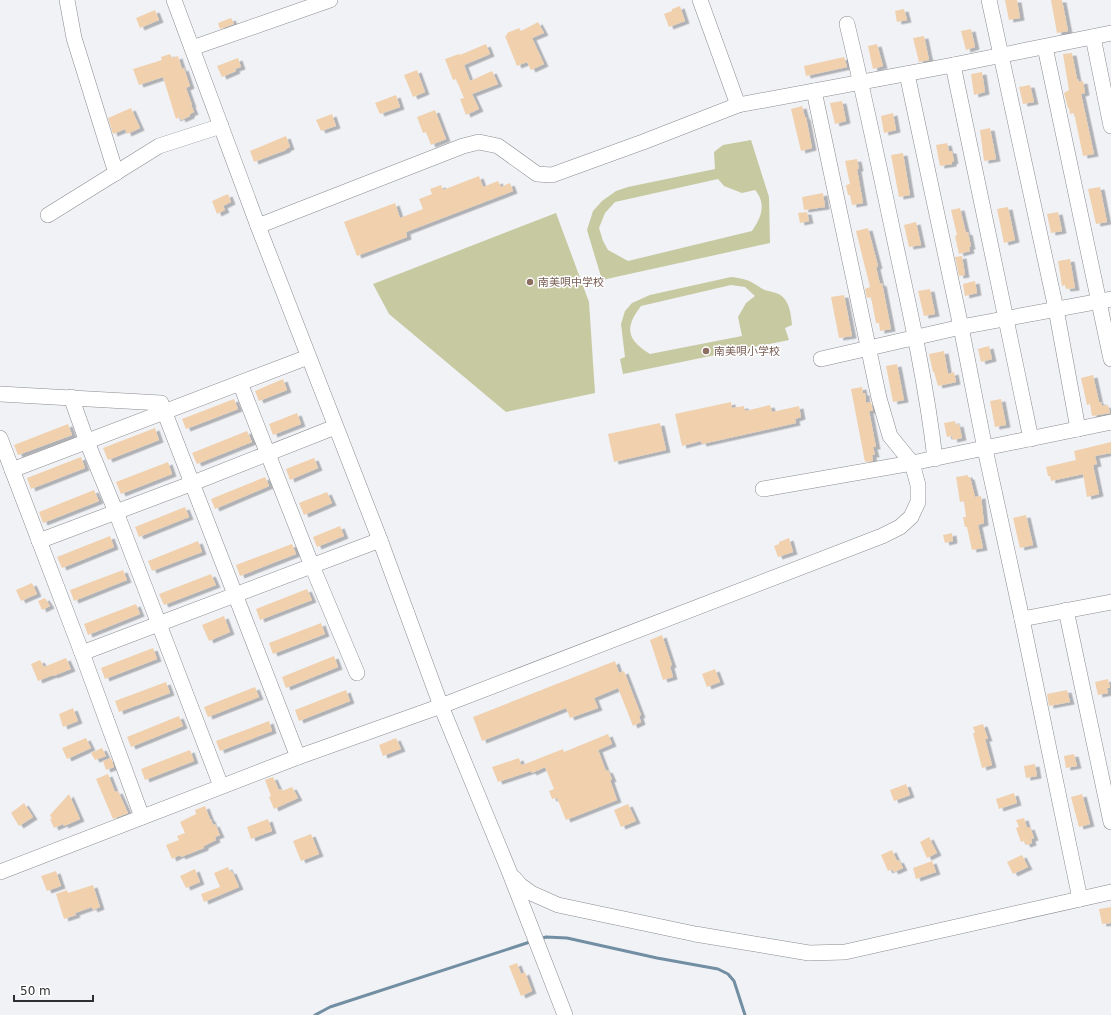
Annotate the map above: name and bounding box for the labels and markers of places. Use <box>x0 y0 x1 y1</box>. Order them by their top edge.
place label: 南美唄中学校 <box>538 276 604 289</box>
marker: 南美唄中学校 <box>525 277 535 287</box>
place label: 南美唄小学校 <box>714 345 780 358</box>
marker: 南美唄小学校 <box>701 346 711 356</box>

